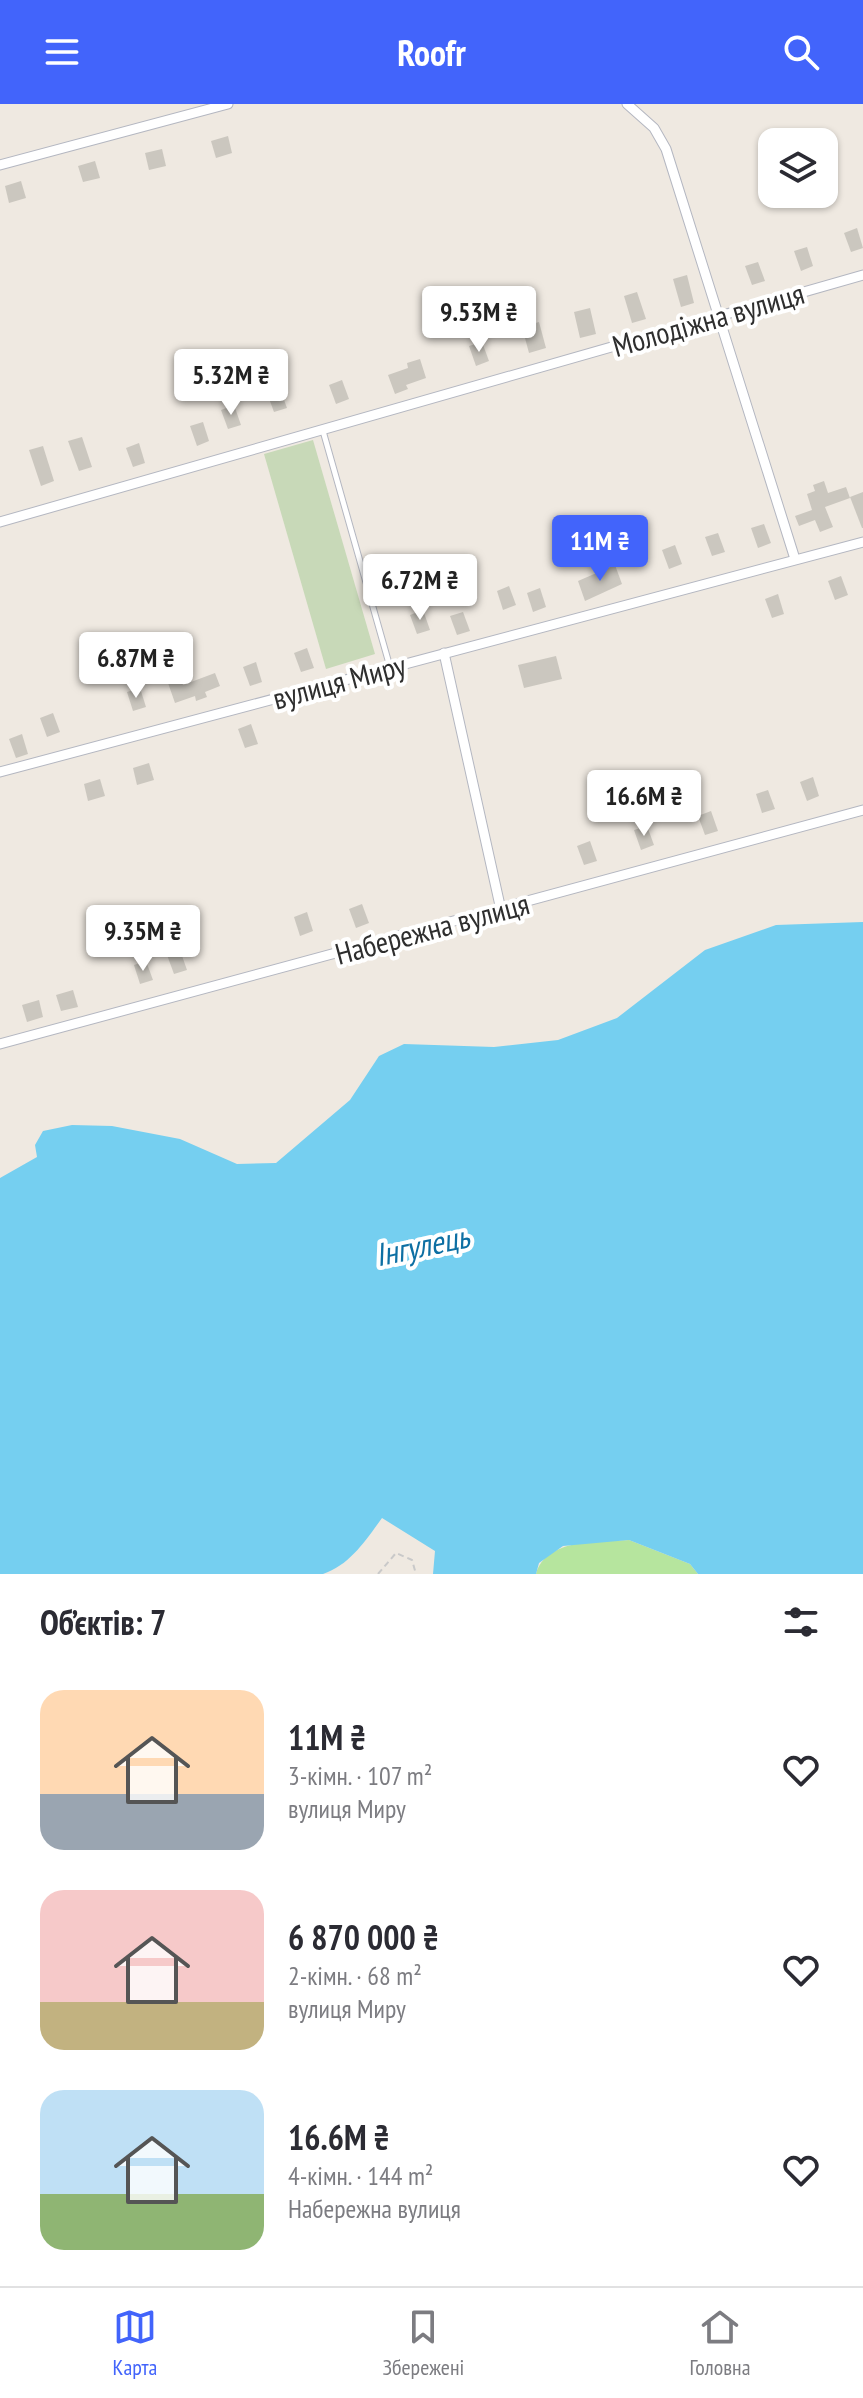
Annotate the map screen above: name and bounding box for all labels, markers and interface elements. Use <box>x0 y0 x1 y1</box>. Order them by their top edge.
text: Roofr <box>397 29 466 76</box>
icon: menu <box>40 30 84 74</box>
icon: search <box>779 30 823 74</box>
map controls <box>758 128 838 208</box>
button: layers <box>758 128 838 208</box>
street label: Молодіжна вулиця <box>608 273 808 365</box>
pin: 9.53M ₴ <box>405 286 553 354</box>
text: 9.53M ₴ <box>440 295 518 328</box>
pin: 5.32M ₴ <box>157 349 305 417</box>
text: 5.32M ₴ <box>192 358 270 391</box>
pin: 11M ₴ <box>544 515 656 583</box>
text: 11M ₴ <box>570 524 630 557</box>
pin: 6.72M ₴ <box>346 554 494 622</box>
text: 6.72M ₴ <box>381 563 459 596</box>
pin: 6.87M ₴ <box>62 632 210 700</box>
text: 6.87M ₴ <box>97 641 175 674</box>
street label: вулиця Миру <box>268 644 410 717</box>
pin: 16.6M ₴ <box>570 770 718 838</box>
text: 16.6M ₴ <box>605 779 683 812</box>
street label: Набережна вулиця <box>331 883 533 973</box>
pin: 9.35M ₴ <box>69 905 217 973</box>
text: 9.35M ₴ <box>104 914 182 947</box>
water label: Інгулець <box>371 1214 474 1275</box>
text: Об’єктів: 7 <box>40 1600 166 1644</box>
icon: filters <box>779 1600 823 1644</box>
text: 11M ₴ <box>288 1715 366 1759</box>
icon: home <box>104 1722 200 1818</box>
icon: heart <box>779 1748 823 1792</box>
text: 3-кімн. · 107 m² <box>288 1759 432 1792</box>
text: вулиця Миру <box>288 1792 406 1825</box>
text: 6 870 000 ₴ <box>288 1915 439 1959</box>
icon: home <box>104 1922 200 2018</box>
icon: heart <box>779 1948 823 1992</box>
text: 2-кімн. · 68 m² <box>288 1959 422 1992</box>
text: вулиця Миру <box>288 1992 406 2025</box>
text: 16.6M ₴ <box>288 2115 390 2159</box>
icon: home <box>104 2122 200 2218</box>
icon: heart <box>779 2148 823 2192</box>
text: 4-кімн. · 144 m² <box>288 2159 433 2192</box>
text: Набережна вулиця <box>288 2192 461 2225</box>
tab: Карта <box>113 2305 157 2381</box>
tab: Збережені <box>382 2305 464 2381</box>
tab: Головна <box>689 2305 750 2381</box>

